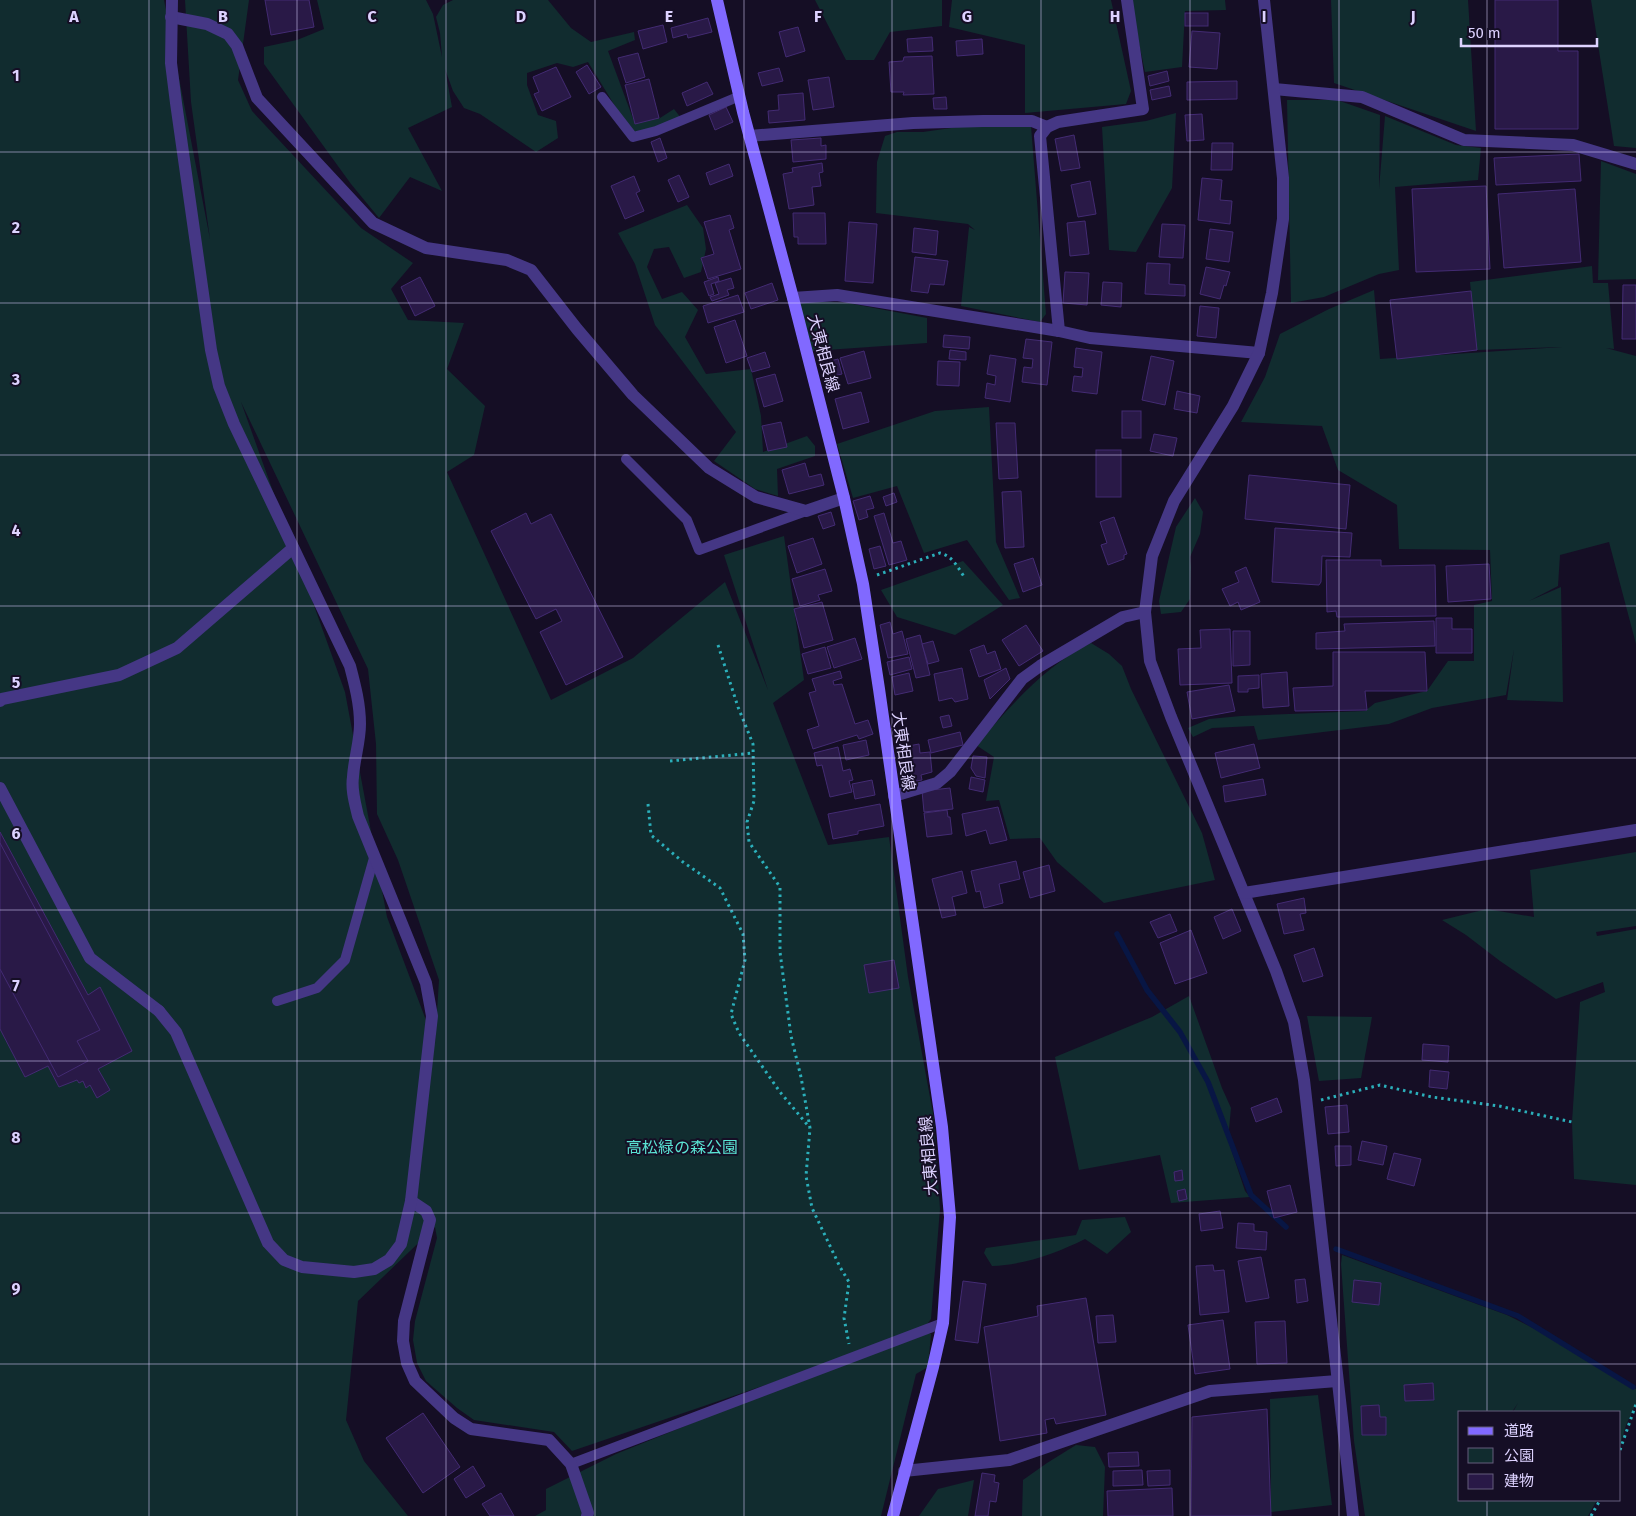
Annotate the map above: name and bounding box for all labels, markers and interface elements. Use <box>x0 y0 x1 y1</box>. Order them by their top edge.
text: A <box>68 7 79 26</box>
text: B <box>218 7 228 26</box>
text: C <box>367 7 377 26</box>
text: D <box>516 7 526 26</box>
text: E <box>665 7 673 26</box>
text: F <box>814 7 822 26</box>
text: G <box>962 7 972 26</box>
text: H <box>1110 7 1120 26</box>
text: I <box>1262 7 1266 26</box>
text: J <box>1409 7 1416 26</box>
scale bar <box>1461 15 1597 47</box>
text: 50 m <box>1468 24 1501 42</box>
text: 1 <box>12 66 20 85</box>
text: 2 <box>12 218 20 237</box>
street label: 大東相良線 <box>804 312 843 394</box>
text: 3 <box>11 370 20 389</box>
text: 4 <box>11 521 21 540</box>
text: 5 <box>12 673 21 692</box>
street label: 大東相良線 <box>889 710 918 792</box>
text: 6 <box>11 824 21 843</box>
text: 7 <box>12 976 20 995</box>
street label: 大東相良線 <box>916 1115 941 1197</box>
text: 8 <box>11 1128 21 1147</box>
park label: 高松緑の森公園 <box>626 1138 738 1157</box>
text: 9 <box>12 1279 21 1298</box>
legend <box>1458 1411 1621 1501</box>
text: 道路 <box>1504 1422 1534 1440</box>
text: 公園 <box>1504 1447 1534 1465</box>
text: 建物 <box>1504 1472 1534 1490</box>

